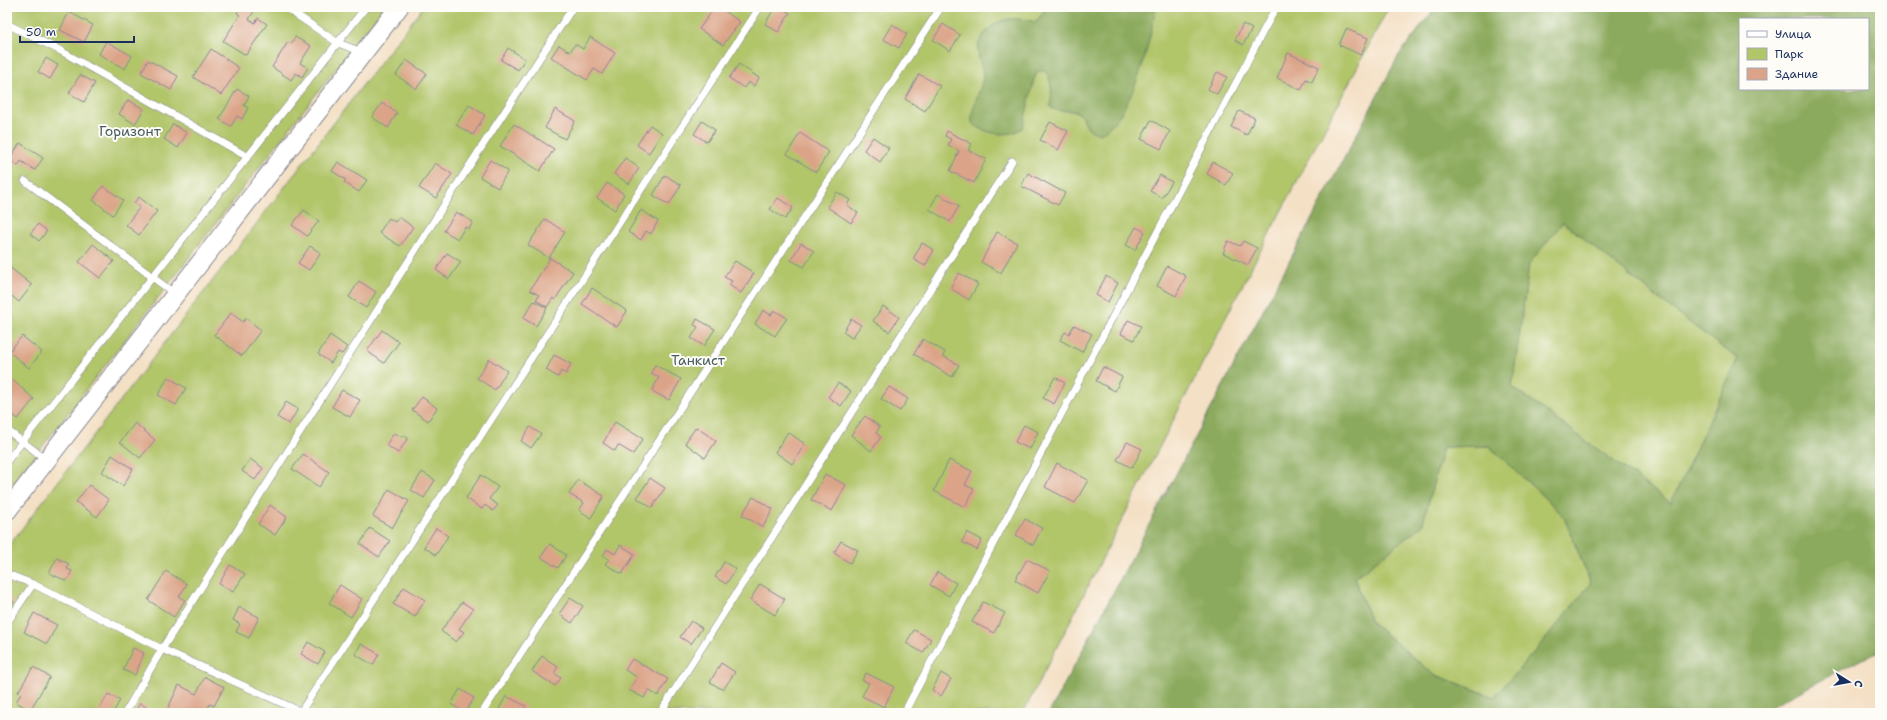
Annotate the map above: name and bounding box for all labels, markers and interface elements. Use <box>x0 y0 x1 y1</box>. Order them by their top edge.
scale bar <box>20 18 134 44</box>
legend <box>1739 18 1869 90</box>
text: 50 m <box>26 24 56 40</box>
text: Улица <box>1775 26 1812 42</box>
text: Парк <box>1775 46 1804 62</box>
text: Здание <box>1775 66 1819 82</box>
park label: Горизонт <box>99 122 162 140</box>
park label: Танкист <box>671 351 726 369</box>
north arrow <box>1829 662 1869 702</box>
text: С <box>1850 679 1866 689</box>

